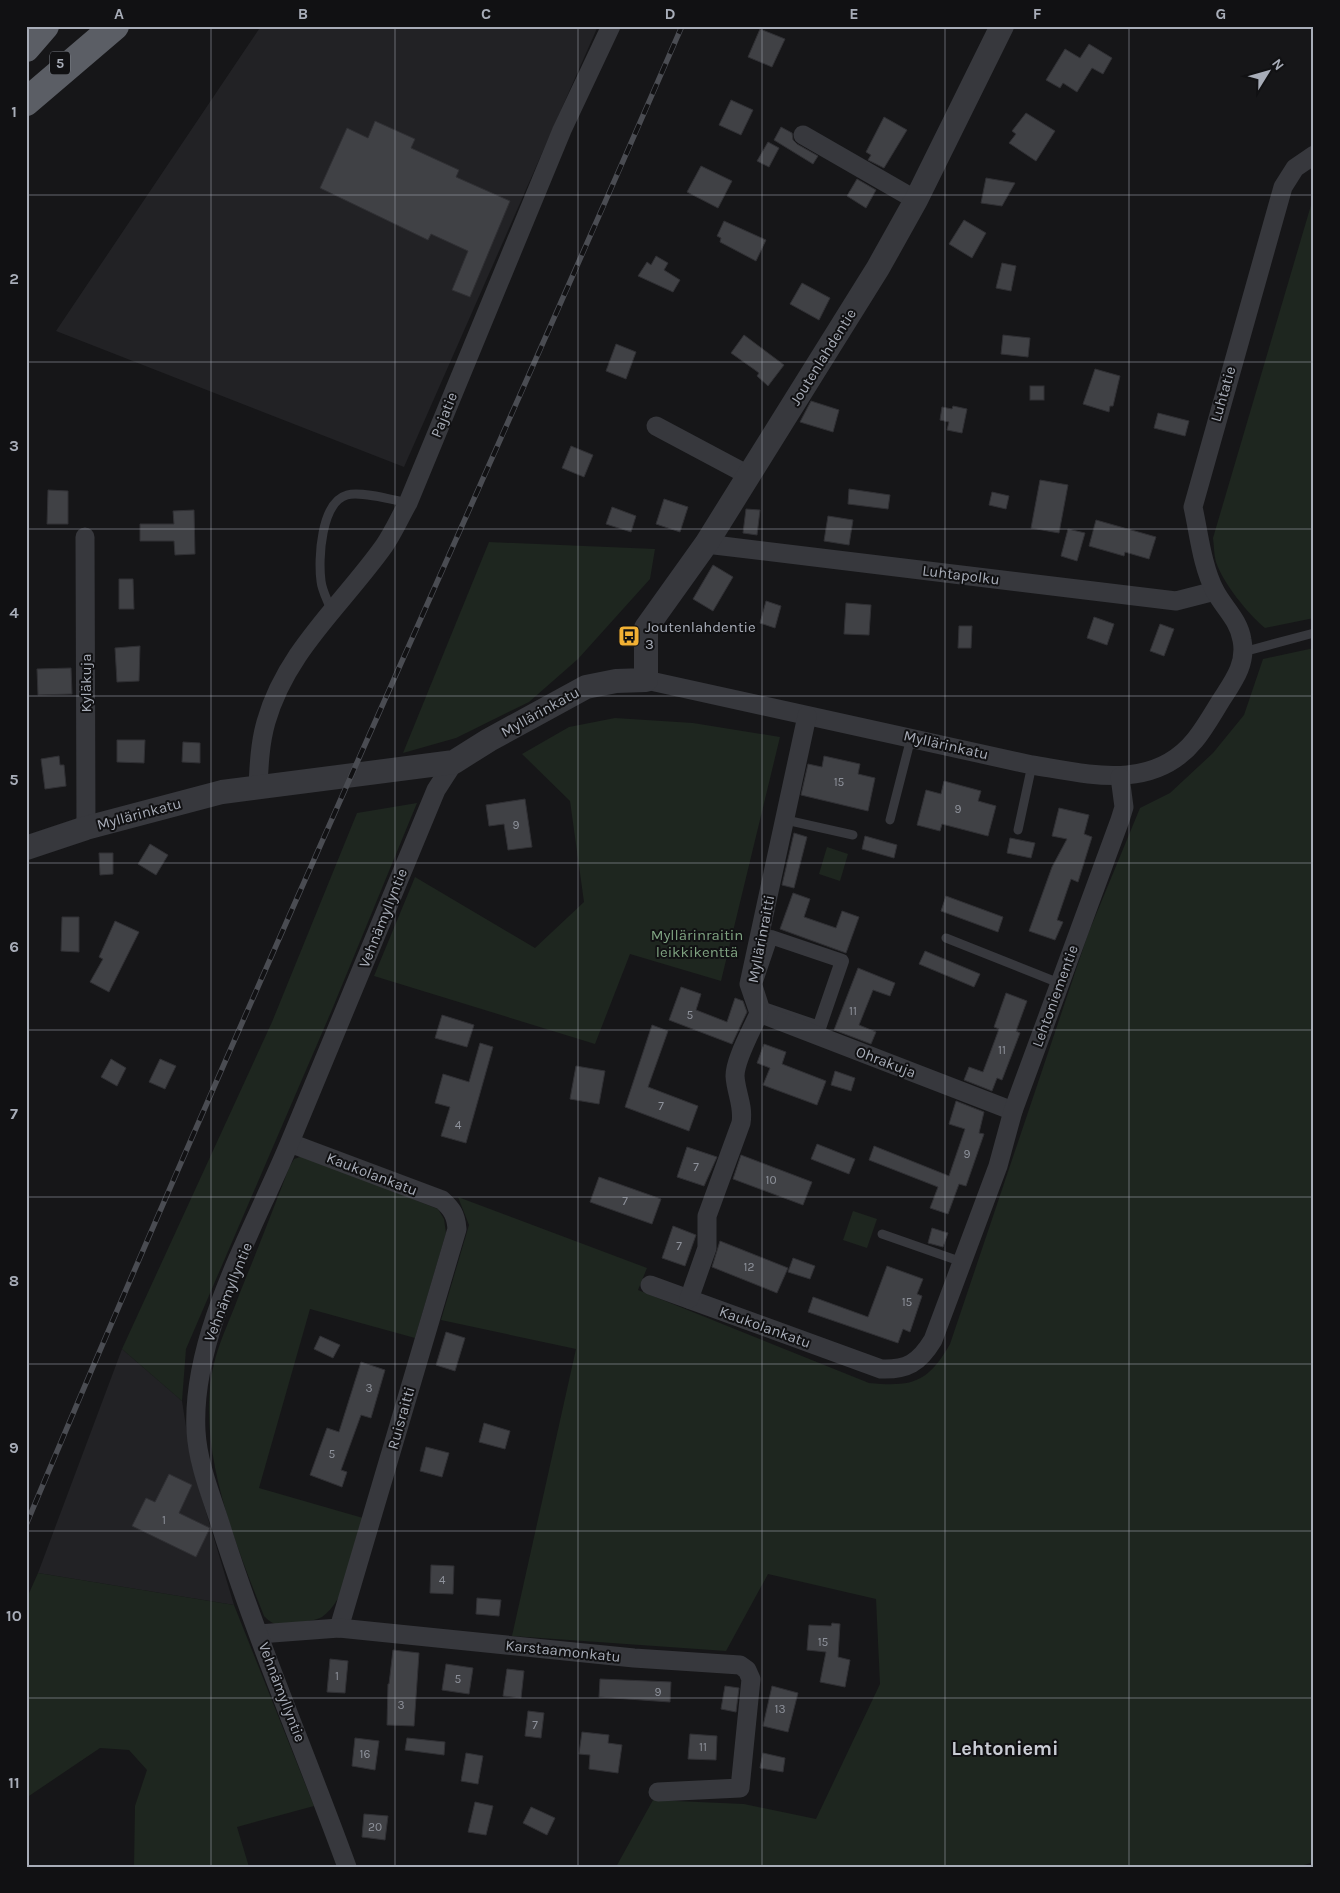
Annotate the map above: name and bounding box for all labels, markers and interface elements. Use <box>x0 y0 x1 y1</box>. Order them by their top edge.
text: A <box>114 4 124 23</box>
text: B <box>298 4 308 23</box>
text: C <box>481 4 491 23</box>
text: D <box>665 4 676 23</box>
text: E <box>849 4 859 23</box>
text: F <box>1033 4 1042 23</box>
text: G <box>1216 4 1226 23</box>
north arrow <box>1242 48 1292 98</box>
road number: 5 <box>50 52 70 74</box>
text: N <box>1268 55 1288 74</box>
text: 1 <box>11 102 17 121</box>
text: 2 <box>9 269 19 288</box>
street label: Joutenlahdentie <box>786 305 860 409</box>
street label: Luhtatie <box>1207 364 1239 424</box>
street label: Pajatie <box>427 390 461 440</box>
text: 3 <box>9 436 19 455</box>
street label: Luhtapolku <box>921 561 1001 589</box>
text: 4 <box>9 603 19 622</box>
place label: Joutenlahdentie 3 <box>645 618 756 653</box>
bus stop icon: Joutenlahdentie 3 <box>617 624 641 648</box>
street label: Kyläkuja <box>77 653 95 713</box>
street label: Myllärinkatu <box>498 683 582 741</box>
street label: Myllärinkatu <box>902 726 990 764</box>
text: 5 <box>9 770 19 789</box>
house number: 15 <box>834 775 845 789</box>
street label: Myllärinkatu <box>95 794 183 834</box>
house number: 9 <box>955 802 962 816</box>
house number: 9 <box>513 818 520 832</box>
street label: Vehnämyllyntie <box>355 866 411 970</box>
street label: Myllärinraitti <box>744 894 778 984</box>
park label: Myllärinraitin leikkikenttä <box>651 926 743 961</box>
text: 6 <box>9 937 19 956</box>
street label: Lehtoniementie <box>1028 942 1082 1050</box>
house number: 11 <box>849 1004 857 1018</box>
house number: 5 <box>687 1008 694 1022</box>
street label: Ohrakuja <box>853 1042 919 1082</box>
house number: 11 <box>998 1043 1006 1057</box>
house number: 7 <box>658 1099 664 1113</box>
text: 7 <box>10 1104 18 1123</box>
house number: 4 <box>455 1118 462 1132</box>
house number: 9 <box>964 1147 971 1161</box>
street label: Kaukolankatu <box>324 1148 420 1200</box>
house number: 7 <box>693 1160 699 1174</box>
house number: 10 <box>765 1173 777 1187</box>
house number: 7 <box>622 1194 628 1208</box>
house number: 7 <box>676 1239 682 1253</box>
street label: Vehnämyllyntie <box>200 1240 256 1344</box>
house number: 12 <box>744 1260 755 1274</box>
text: 8 <box>9 1271 19 1290</box>
house number: 15 <box>902 1295 913 1309</box>
street label: Kaukolankatu <box>717 1302 813 1352</box>
house number: 3 <box>365 1381 373 1395</box>
street label: Ruisraitti <box>383 1385 419 1451</box>
text: 9 <box>9 1438 19 1457</box>
house number: 5 <box>329 1447 336 1461</box>
house number: 1 <box>162 1513 166 1527</box>
house number: 4 <box>439 1573 446 1587</box>
text: 10 <box>6 1606 22 1625</box>
house number: 15 <box>818 1635 829 1649</box>
street label: Karstaamonkatu <box>505 1636 621 1666</box>
street label: Vehnämyllyntie <box>255 1640 309 1744</box>
house number: 1 <box>335 1669 339 1683</box>
house number: 5 <box>455 1672 462 1686</box>
house number: 9 <box>655 1685 662 1699</box>
house number: 3 <box>397 1698 405 1712</box>
house number: 13 <box>774 1702 786 1716</box>
house number: 7 <box>532 1718 538 1732</box>
district label: Lehtoniemi <box>951 1737 1059 1760</box>
house number: 11 <box>699 1740 707 1754</box>
house number: 16 <box>360 1747 371 1761</box>
text: 11 <box>8 1773 20 1792</box>
house number: 20 <box>368 1820 382 1834</box>

